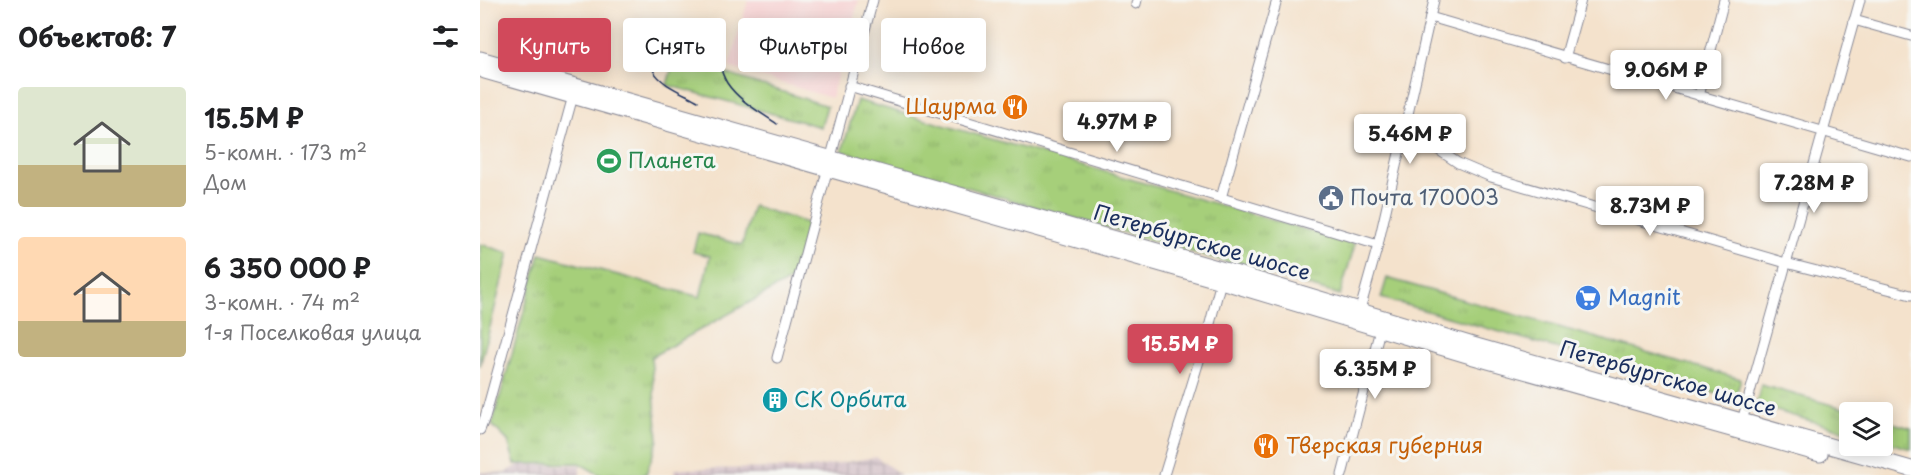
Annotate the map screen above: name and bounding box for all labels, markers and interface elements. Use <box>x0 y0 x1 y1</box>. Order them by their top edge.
text: Объектов: 7 <box>18 17 176 56</box>
chip: Купить <box>498 18 611 72</box>
chip: Снять <box>623 18 726 72</box>
chip: Фильтры <box>738 18 869 72</box>
chip: Новое <box>881 18 986 72</box>
icon: filters <box>429 20 462 53</box>
pin: 9.06M ₽ <box>1611 50 1721 101</box>
text: 9.06M ₽ <box>1624 54 1708 84</box>
place label: Шаурма <box>906 89 996 121</box>
restaurant icon: Шаурма <box>1000 92 1030 122</box>
text: 15.5M ₽ <box>204 98 304 137</box>
pin: 4.97M ₽ <box>1062 102 1172 153</box>
text: 4.97M ₽ <box>1077 106 1157 136</box>
icon: home <box>66 111 138 183</box>
pin: 5.46M ₽ <box>1355 114 1465 165</box>
text: 5.46M ₽ <box>1368 118 1452 148</box>
text: 5-комн. · 173 m² <box>204 137 367 167</box>
place label: Планета <box>628 143 716 175</box>
sports icon: Планета <box>594 146 624 176</box>
pin: 7.28M ₽ <box>1759 163 1869 214</box>
text: Дом <box>204 167 247 197</box>
text: 7.28M ₽ <box>1774 167 1854 197</box>
place label: Почта 170003 <box>1350 180 1499 212</box>
public building icon: Почта 170003 <box>1316 183 1346 213</box>
pin: 8.73M ₽ <box>1595 186 1705 237</box>
text: 8.73M ₽ <box>1610 190 1690 220</box>
street label: Петербургское шоссе <box>1090 195 1315 287</box>
text: 6 350 000 ₽ <box>204 248 371 287</box>
icon: home <box>66 261 138 333</box>
place label: Magnit <box>1608 280 1681 312</box>
supermarket icon: Magnit <box>1573 283 1603 313</box>
text: 3-комн. · 74 m² <box>204 287 360 317</box>
text: 1-я Поселковая улица <box>204 317 421 347</box>
pin: 15.5M ₽ <box>1125 324 1235 375</box>
text: 15.5M ₽ <box>1142 328 1218 358</box>
street label: Петербургское шоссе <box>1556 331 1781 423</box>
pin: 6.35M ₽ <box>1320 349 1430 400</box>
text: 6.35M ₽ <box>1334 353 1416 383</box>
place label: СК Орбита <box>794 382 907 414</box>
building icon: СК Орбита <box>760 385 790 415</box>
map controls <box>1839 402 1893 456</box>
button: layers <box>1839 402 1893 456</box>
place label: Тверская губерния <box>1286 428 1483 460</box>
restaurant icon: Тверская губерния <box>1251 431 1281 461</box>

